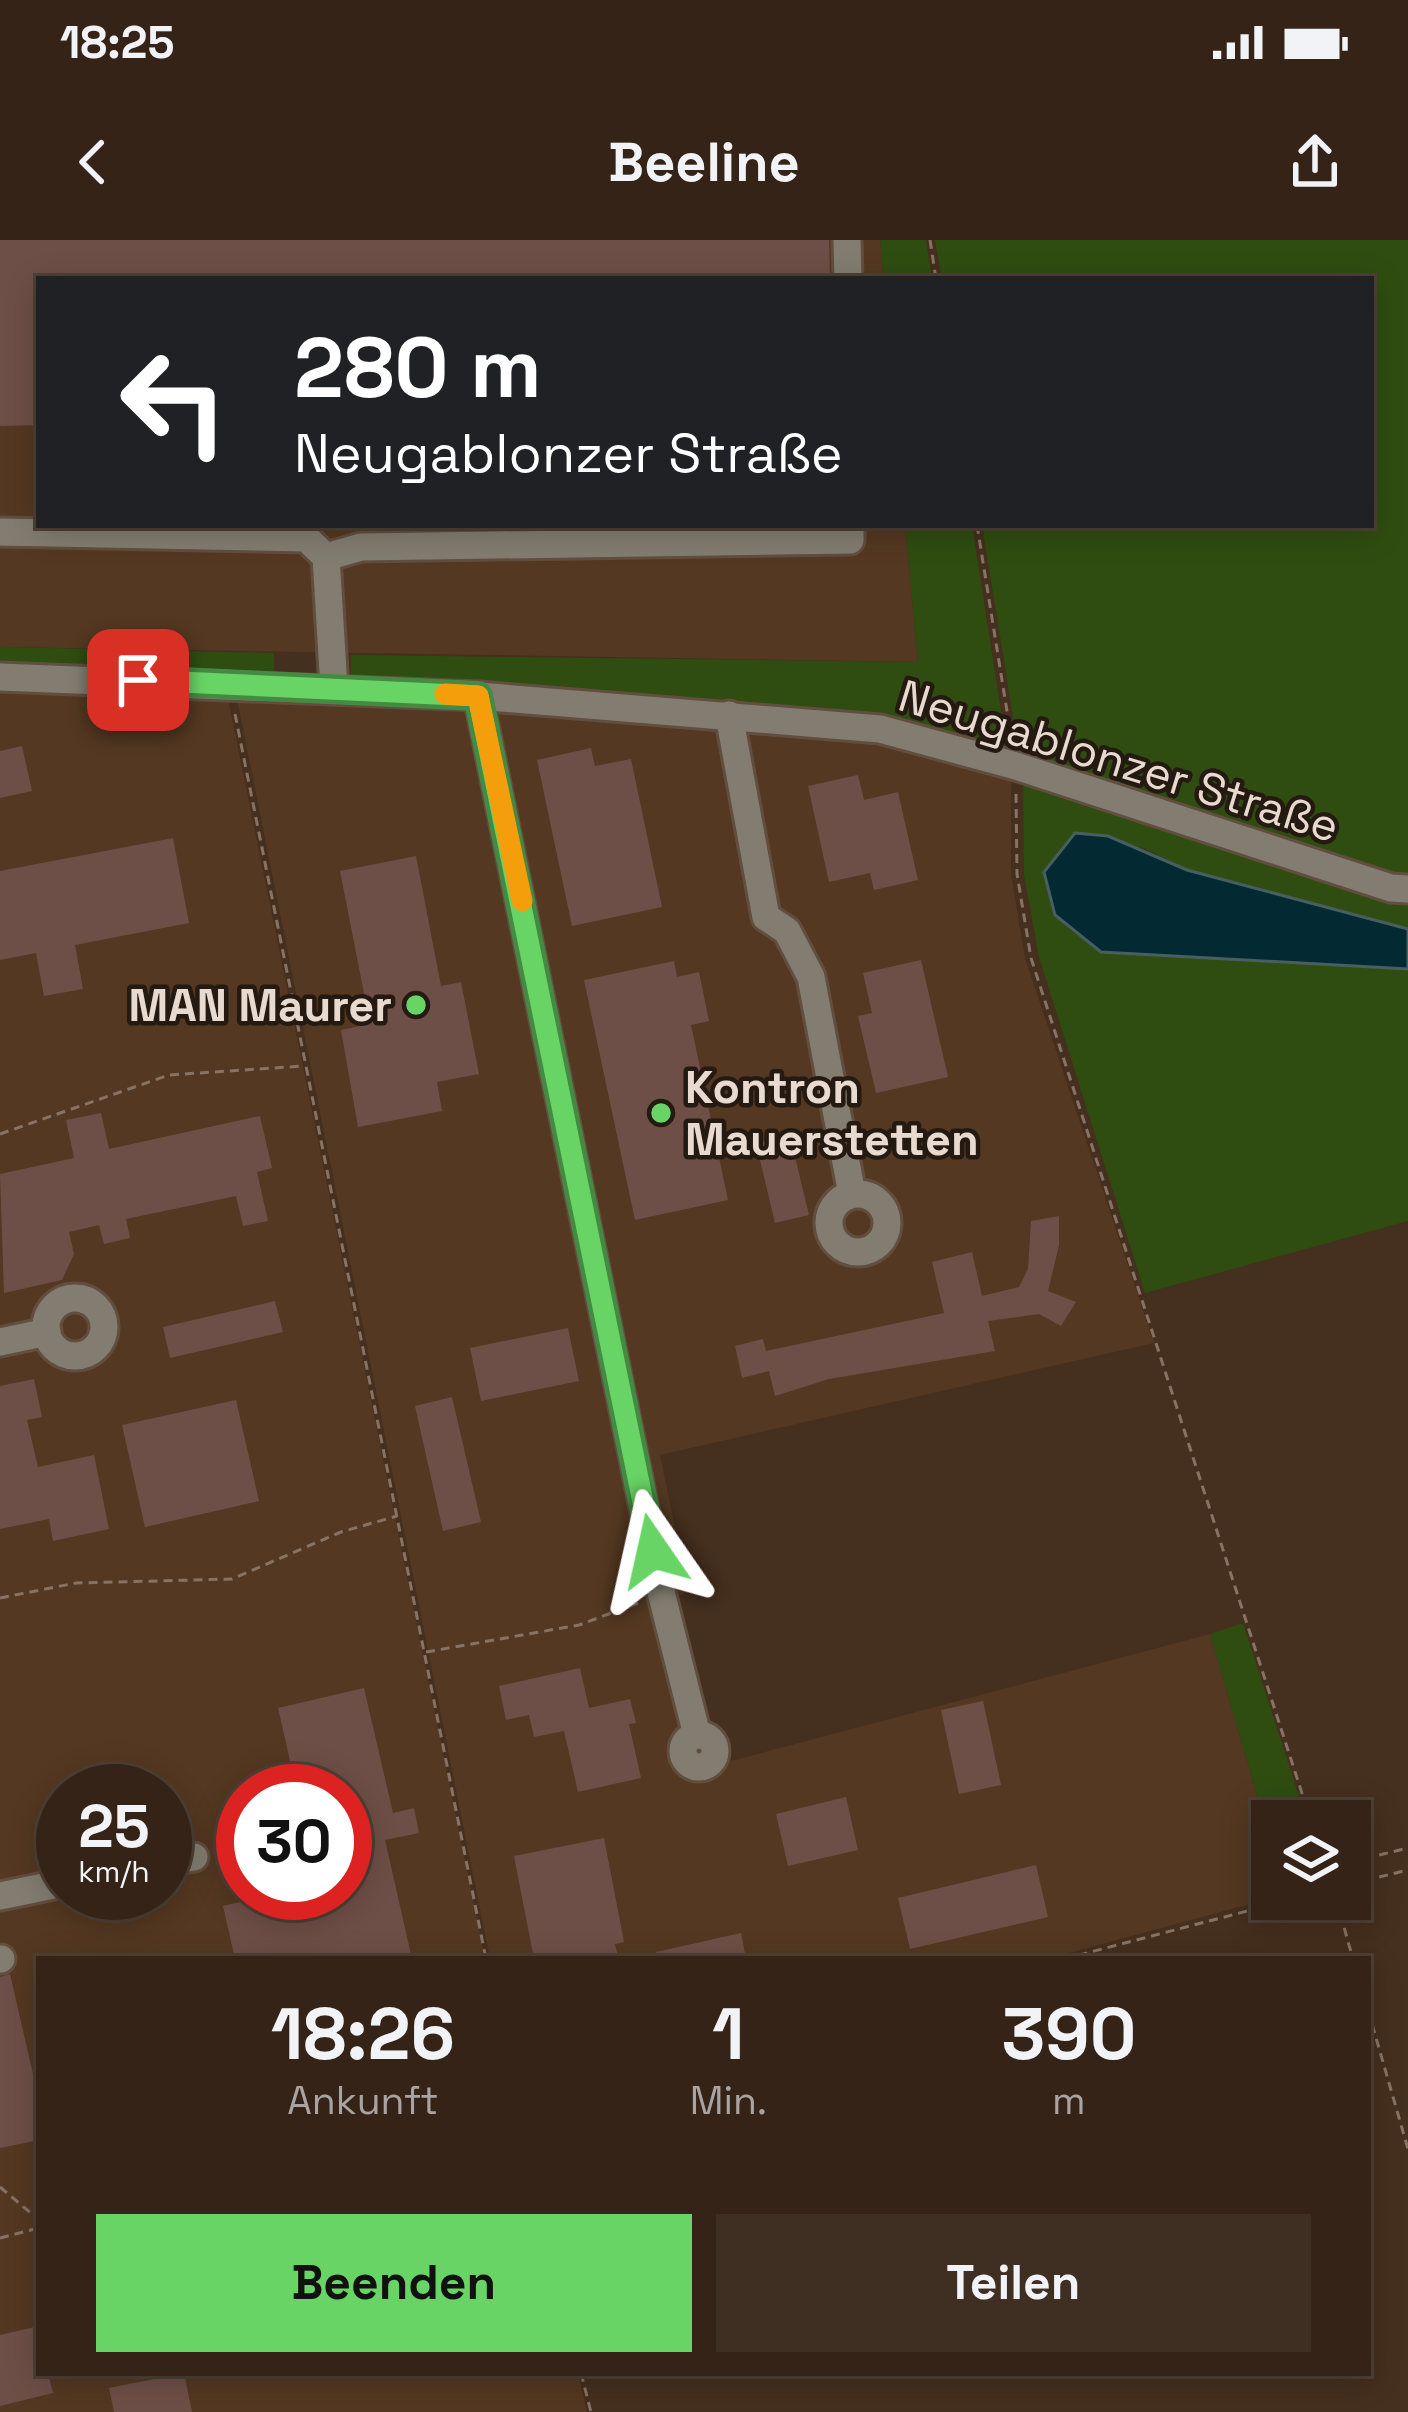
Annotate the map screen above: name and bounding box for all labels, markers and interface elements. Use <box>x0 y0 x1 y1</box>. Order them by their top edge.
text: 18:25 <box>60 14 174 71</box>
text: Beeline <box>608 128 800 197</box>
icon: back <box>60 129 126 195</box>
icon: share <box>1282 129 1348 195</box>
text: 280 m <box>294 314 542 422</box>
icon: left <box>96 324 252 480</box>
text: Neugablonzer Straße <box>294 419 843 488</box>
pin <box>87 629 189 731</box>
icon: arrive <box>105 647 171 713</box>
street label: Neugablonzer Straße <box>892 667 1346 855</box>
place label: MAN Maurer <box>129 977 392 1034</box>
marker: MAN Maurer <box>403 992 429 1018</box>
place label: Kontron Mauerstetten <box>685 1059 979 1168</box>
marker: Kontron Mauerstetten <box>648 1100 674 1126</box>
position arrow <box>590 1488 716 1614</box>
speed limit sign: 30 <box>216 1764 372 1920</box>
text: 25 <box>78 1788 150 1865</box>
map controls <box>1251 1800 1371 1920</box>
button: layers <box>1251 1800 1371 1920</box>
text: km/h <box>78 1852 150 1891</box>
text: 18:26 <box>271 1988 455 2080</box>
text: 1 <box>712 1988 745 2080</box>
text: 390 <box>1001 1988 1136 2080</box>
text: Ankunft <box>287 2076 438 2125</box>
text: Min. <box>690 2076 767 2125</box>
text: m <box>1052 2076 1086 2125</box>
button: Beenden <box>96 2214 692 2352</box>
button: Teilen <box>716 2214 1311 2352</box>

